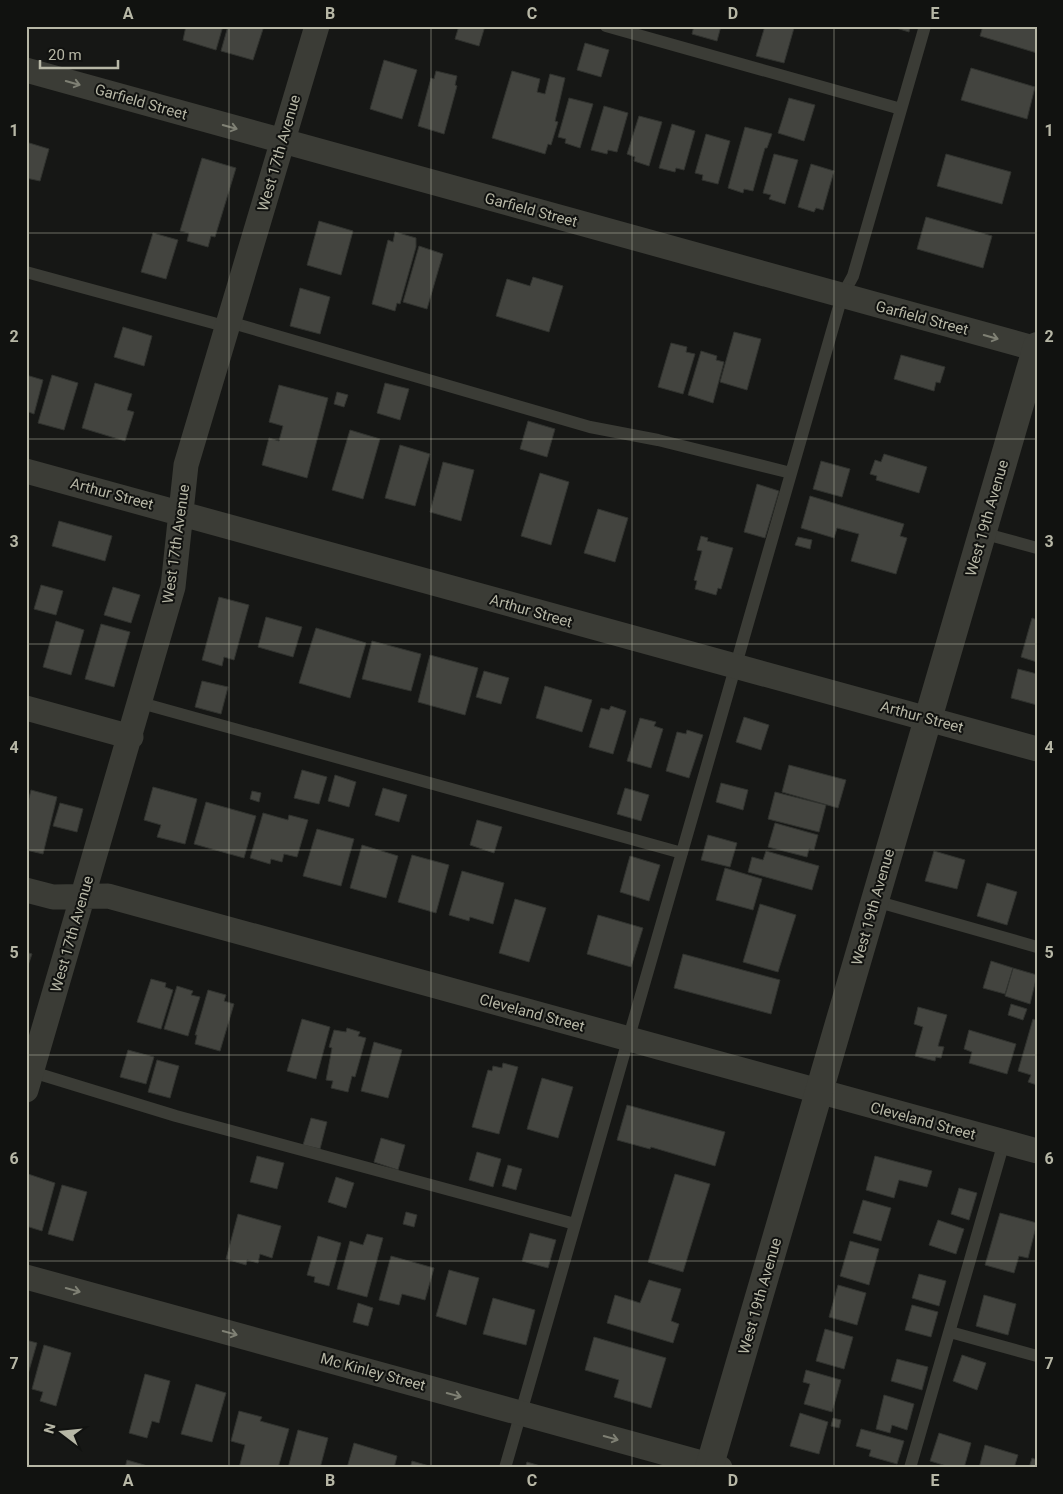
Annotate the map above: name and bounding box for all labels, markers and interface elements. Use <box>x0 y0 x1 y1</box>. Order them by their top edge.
text: A <box>123 4 134 23</box>
text: B <box>325 4 335 23</box>
text: C <box>527 4 537 23</box>
text: D <box>728 4 738 23</box>
text: E <box>931 4 940 23</box>
scale bar <box>40 38 118 70</box>
text: 20 m <box>48 46 82 64</box>
one-way arrow <box>65 79 81 89</box>
street label: Garfield Street <box>93 80 189 124</box>
street label: West 17th Avenue <box>254 93 304 213</box>
text: 1 <box>9 121 19 140</box>
text: 1 <box>1044 121 1054 140</box>
one-way arrow <box>221 123 237 133</box>
street label: Garfield Street <box>483 189 579 231</box>
street label: Garfield Street <box>874 297 970 339</box>
text: 2 <box>9 327 19 346</box>
text: 2 <box>1044 327 1054 346</box>
one-way arrow <box>982 332 998 342</box>
street label: West 19th Avenue <box>962 458 1012 578</box>
street label: Arthur Street <box>69 474 155 514</box>
street label: West 17th Avenue <box>159 483 193 605</box>
text: 3 <box>9 532 19 551</box>
text: 3 <box>1044 532 1054 551</box>
street label: Arthur Street <box>488 591 574 631</box>
street label: Arthur Street <box>879 697 965 737</box>
text: 4 <box>9 738 19 757</box>
text: 4 <box>1044 738 1054 757</box>
street label: West 19th Avenue <box>848 847 898 967</box>
street label: West 17th Avenue <box>47 874 97 994</box>
text: 5 <box>9 943 19 962</box>
text: 5 <box>1044 943 1054 962</box>
street label: Cleveland Street <box>477 990 587 1036</box>
street label: Cleveland Street <box>868 1098 978 1144</box>
text: 6 <box>9 1149 19 1168</box>
text: 6 <box>1044 1149 1054 1168</box>
street label: West 19th Avenue <box>735 1236 785 1356</box>
one-way arrow <box>65 1285 81 1295</box>
one-way arrow <box>221 1329 237 1338</box>
street label: Mc Kinley Street <box>319 1349 428 1395</box>
text: 7 <box>9 1354 19 1373</box>
text: 7 <box>1044 1354 1054 1373</box>
one-way arrow <box>446 1390 462 1400</box>
north arrow <box>38 1406 88 1456</box>
text: N <box>40 1421 59 1435</box>
one-way arrow <box>602 1434 618 1443</box>
text: A <box>123 1471 134 1490</box>
text: B <box>325 1471 335 1490</box>
text: C <box>527 1471 537 1490</box>
text: D <box>728 1471 738 1490</box>
text: E <box>931 1471 940 1490</box>

